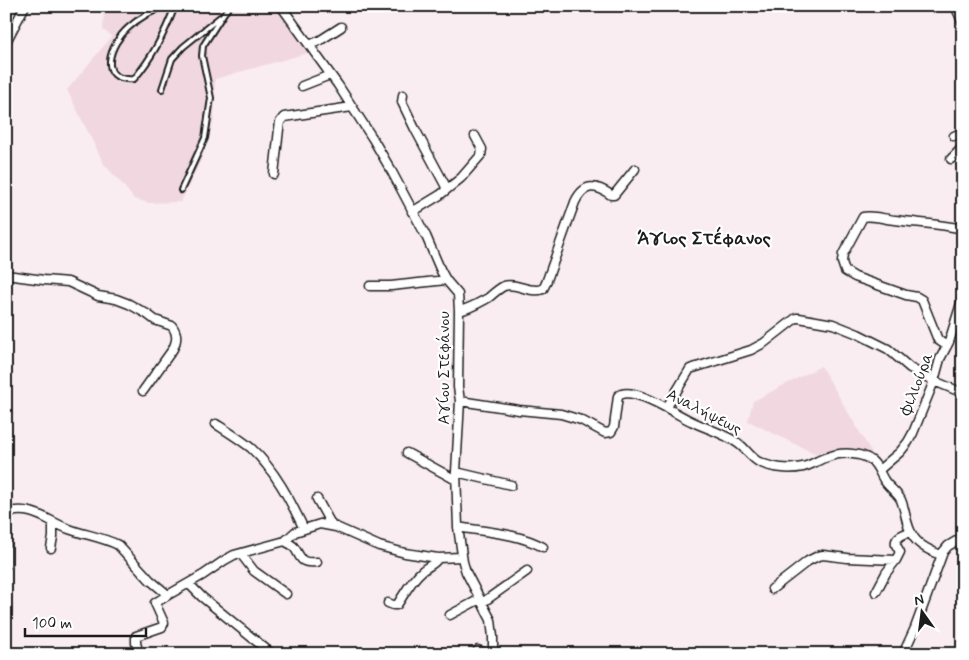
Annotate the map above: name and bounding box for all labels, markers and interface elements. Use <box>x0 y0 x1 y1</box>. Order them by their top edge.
district label: Άγιος Στέφανος <box>637 226 771 251</box>
street label: Αγίου Στεφάνου <box>434 311 455 425</box>
street label: Φιλιούρα <box>895 350 939 419</box>
street label: Αναλήψεως <box>663 384 745 440</box>
north arrow <box>896 588 946 638</box>
text: N <box>912 590 926 610</box>
scale bar <box>25 605 146 637</box>
text: 100 m <box>32 614 72 634</box>

